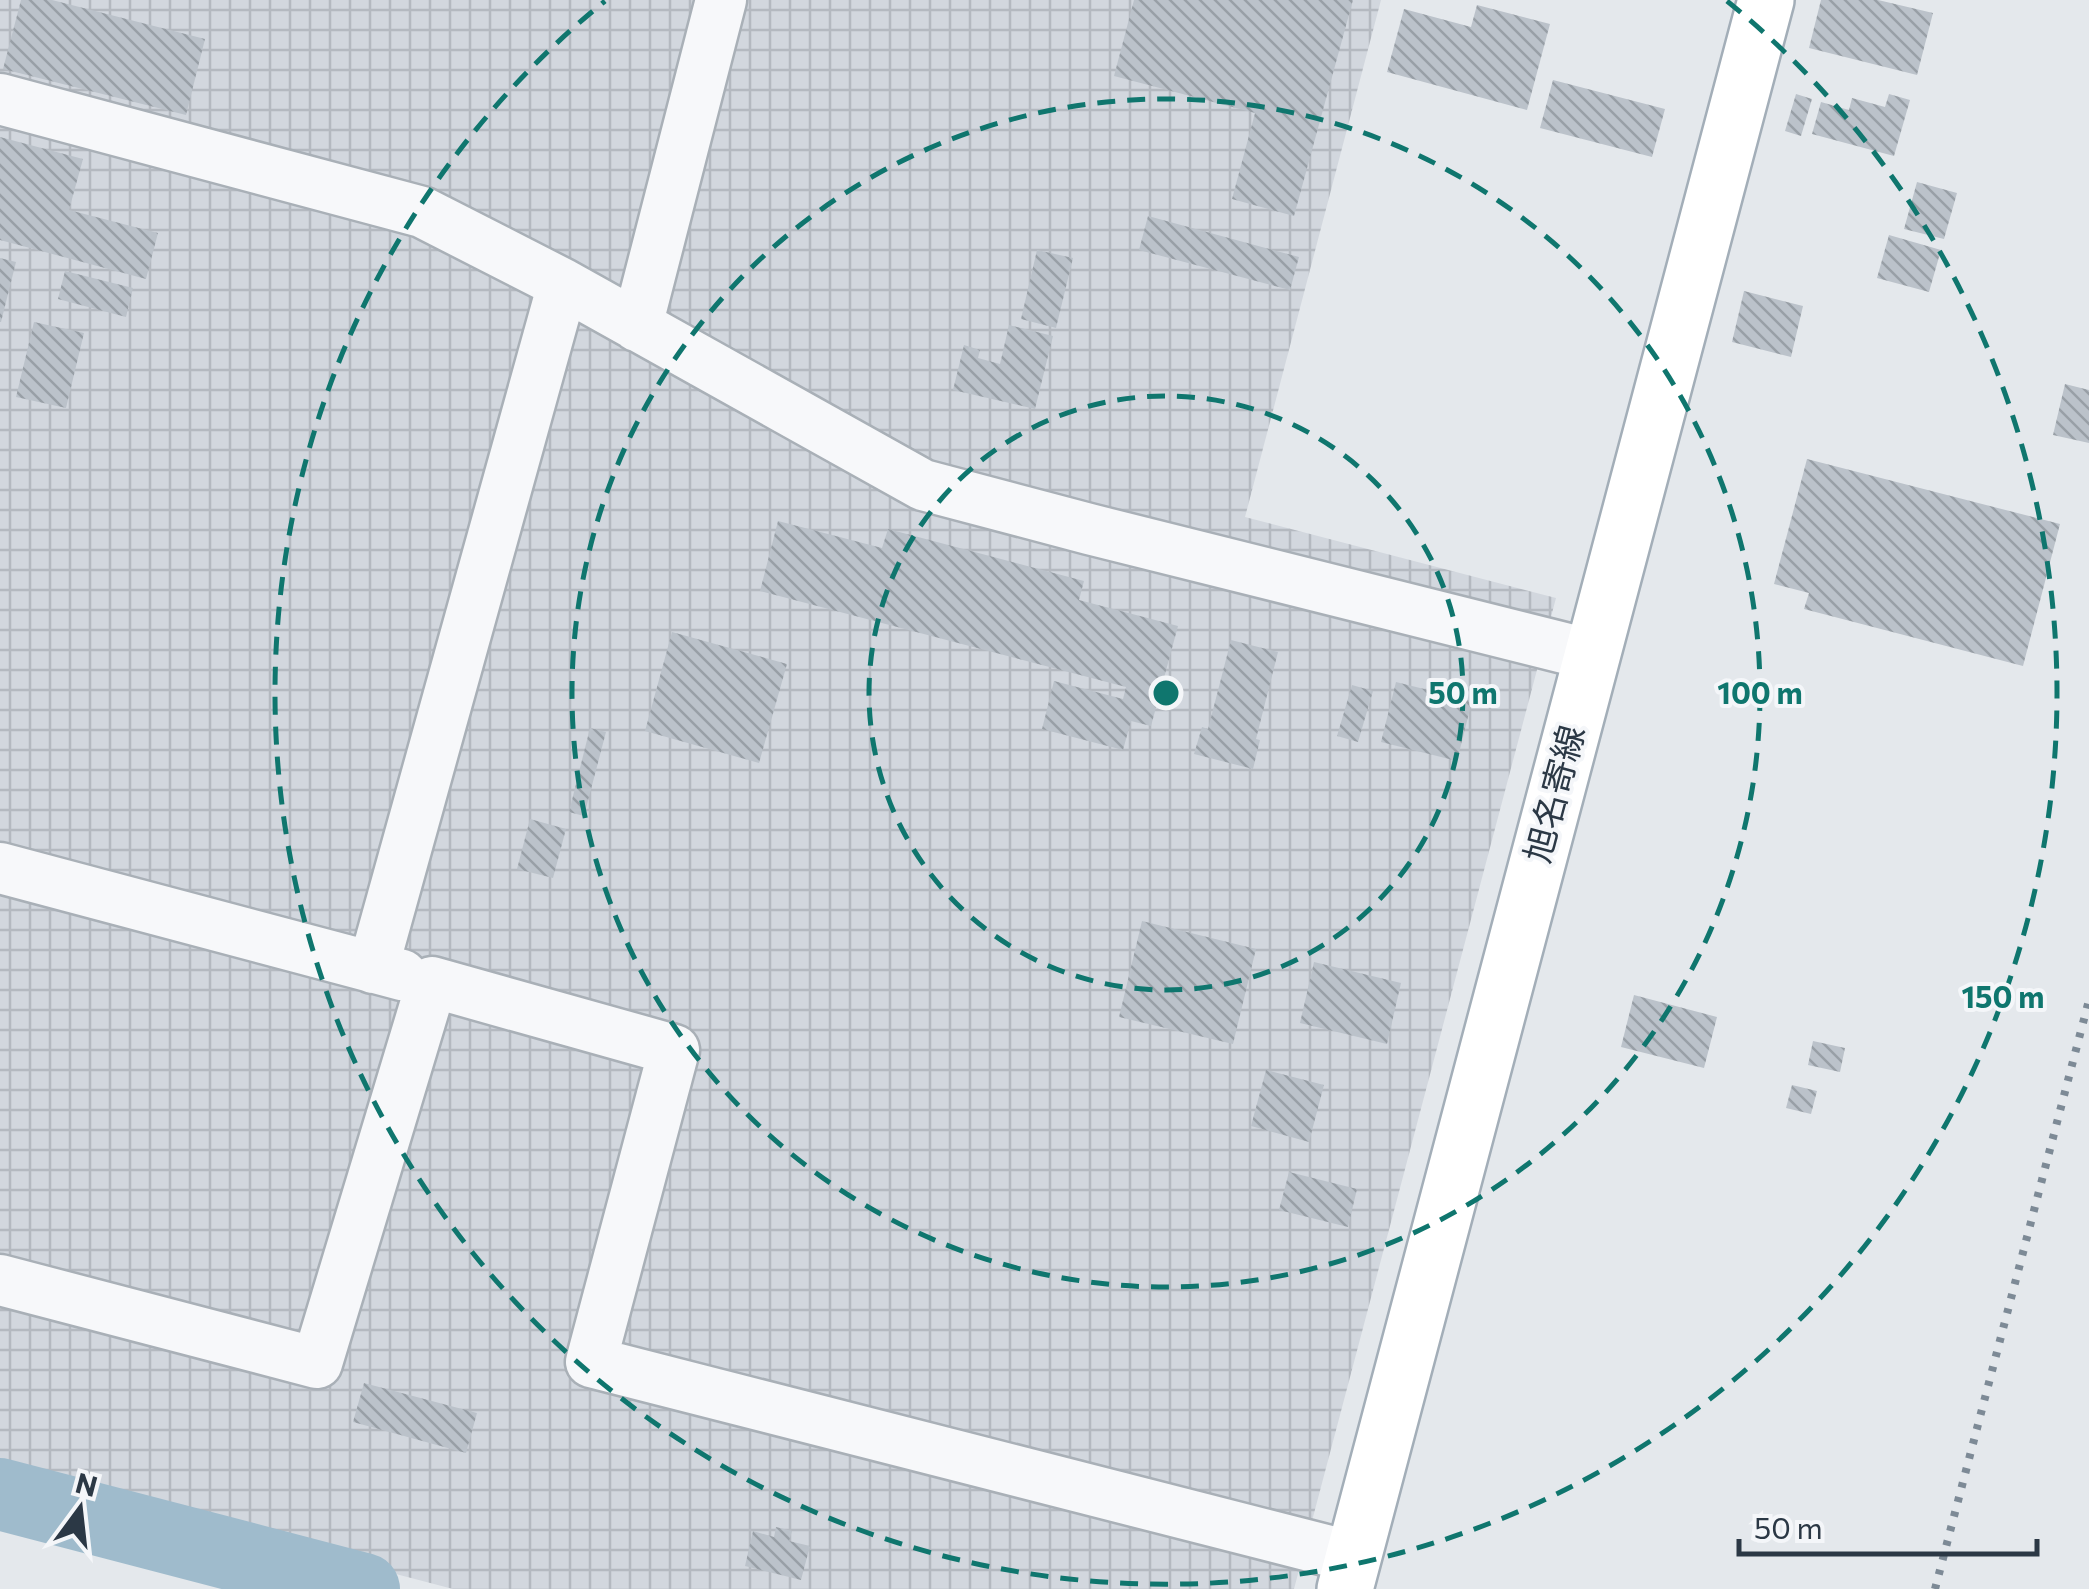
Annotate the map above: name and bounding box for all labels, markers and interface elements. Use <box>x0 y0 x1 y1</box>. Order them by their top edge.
text: 50 m <box>1428 673 1498 710</box>
text: 100 m <box>1717 673 1803 710</box>
centre of rings <box>1148 675 1184 711</box>
street label: 旭名寄線 <box>1514 720 1591 867</box>
text: 150 m <box>1962 977 2044 1014</box>
north arrow <box>30 1459 130 1559</box>
text: N <box>72 1465 101 1503</box>
scale bar <box>1739 1494 2036 1556</box>
text: 50 m <box>1754 1508 1823 1545</box>

